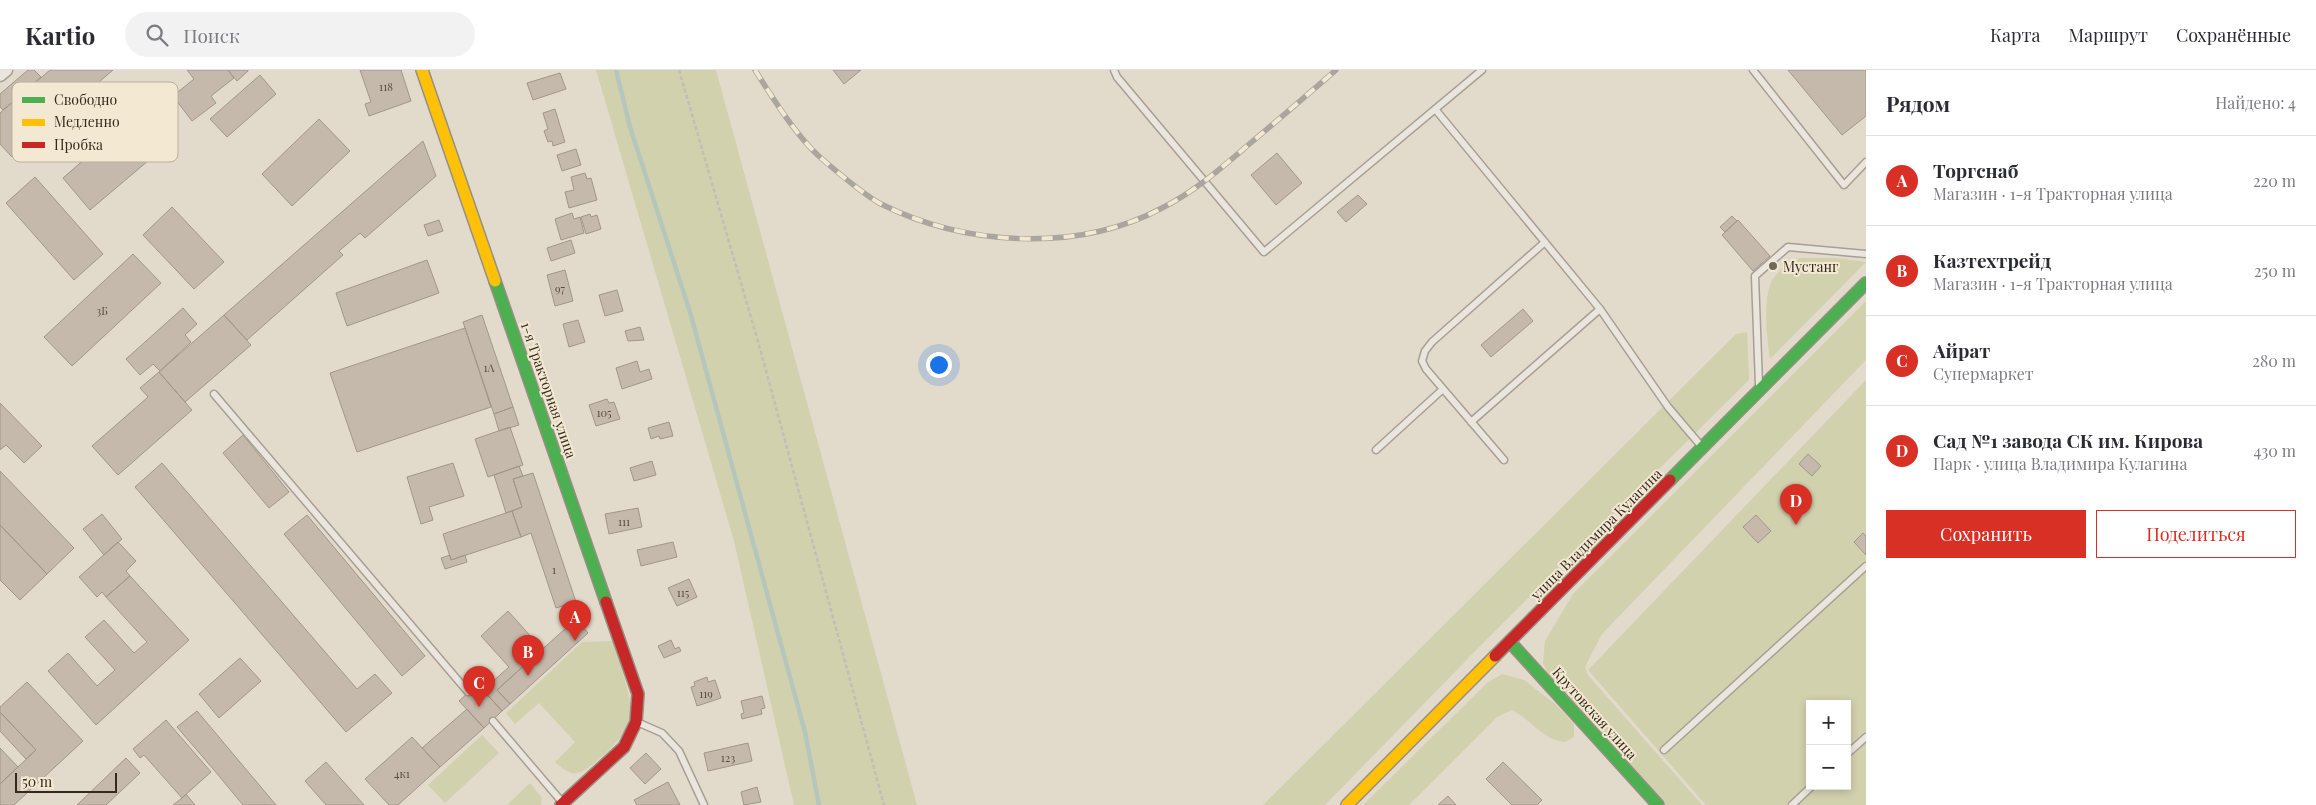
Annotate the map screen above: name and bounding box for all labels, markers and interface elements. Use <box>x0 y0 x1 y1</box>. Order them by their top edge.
search box <box>125 12 475 57</box>
text: Kartio <box>25 19 95 51</box>
icon: search <box>143 21 171 49</box>
text: Поиск <box>183 22 240 48</box>
text: Карта <box>1990 23 2040 47</box>
text: Маршрут <box>2068 23 2148 47</box>
text: Сохранённые <box>2176 23 2291 47</box>
house number: 118 <box>379 79 393 94</box>
legend <box>12 82 178 162</box>
text: Рядом <box>1886 89 1950 117</box>
text: Свободно <box>54 90 118 109</box>
text: Найдено: 4 <box>2215 92 2296 113</box>
text: Медленно <box>54 112 120 131</box>
text: Пробка <box>54 135 103 154</box>
text: Торгснаб <box>1933 157 2019 183</box>
text: A <box>1897 170 1907 191</box>
text: 220 m <box>2253 170 2296 191</box>
text: Магазин · 1-я Тракторная улица <box>1933 183 2173 204</box>
text: Казтехтрейд <box>1933 247 2051 273</box>
place label: Мустанг <box>1783 257 1839 276</box>
marker: Мустанг <box>1767 260 1779 272</box>
text: B <box>1897 260 1907 281</box>
text: 250 m <box>2254 260 2296 281</box>
text: Магазин · 1-я Тракторная улица <box>1933 273 2173 294</box>
house number: 97 <box>555 281 566 296</box>
house number: 3Б <box>96 303 108 318</box>
street label: 1-я Тракторная улица <box>517 319 581 461</box>
text: Айрат <box>1933 337 1990 363</box>
text: C <box>1896 350 1908 371</box>
text: 280 m <box>2252 350 2296 371</box>
your location <box>926 352 952 378</box>
house number: 1А <box>484 360 495 375</box>
text: Супермаркет <box>1933 363 2034 384</box>
house number: 105 <box>596 405 612 420</box>
text: Сад №1 завода СК им. Кирова <box>1933 427 2203 453</box>
text: D <box>1896 440 1908 461</box>
text: 430 m <box>2253 440 2296 461</box>
text: Парк · улица Владимира Кулагина <box>1933 453 2187 474</box>
street label: улица Владимира Кулагина <box>1526 464 1666 604</box>
pin: D <box>1780 484 1812 525</box>
button: Сохранить <box>1886 510 2086 558</box>
button: Поделиться <box>2096 510 2296 558</box>
house number: 111 <box>618 514 630 529</box>
house number: 1 <box>552 562 556 577</box>
house number: 115 <box>677 585 690 600</box>
pin: A <box>559 600 591 641</box>
pin: B <box>512 635 544 676</box>
street label: Крутовская улица <box>1548 663 1642 763</box>
pin: C <box>463 666 495 707</box>
house number: 119 <box>699 686 713 701</box>
map controls <box>1806 700 1851 790</box>
button: + <box>1806 700 1851 745</box>
button: − <box>1806 745 1851 790</box>
house number: 123 <box>721 750 735 765</box>
house number: 4к1 <box>394 766 410 781</box>
scale bar <box>15 770 118 793</box>
text: 50 m <box>22 772 52 791</box>

